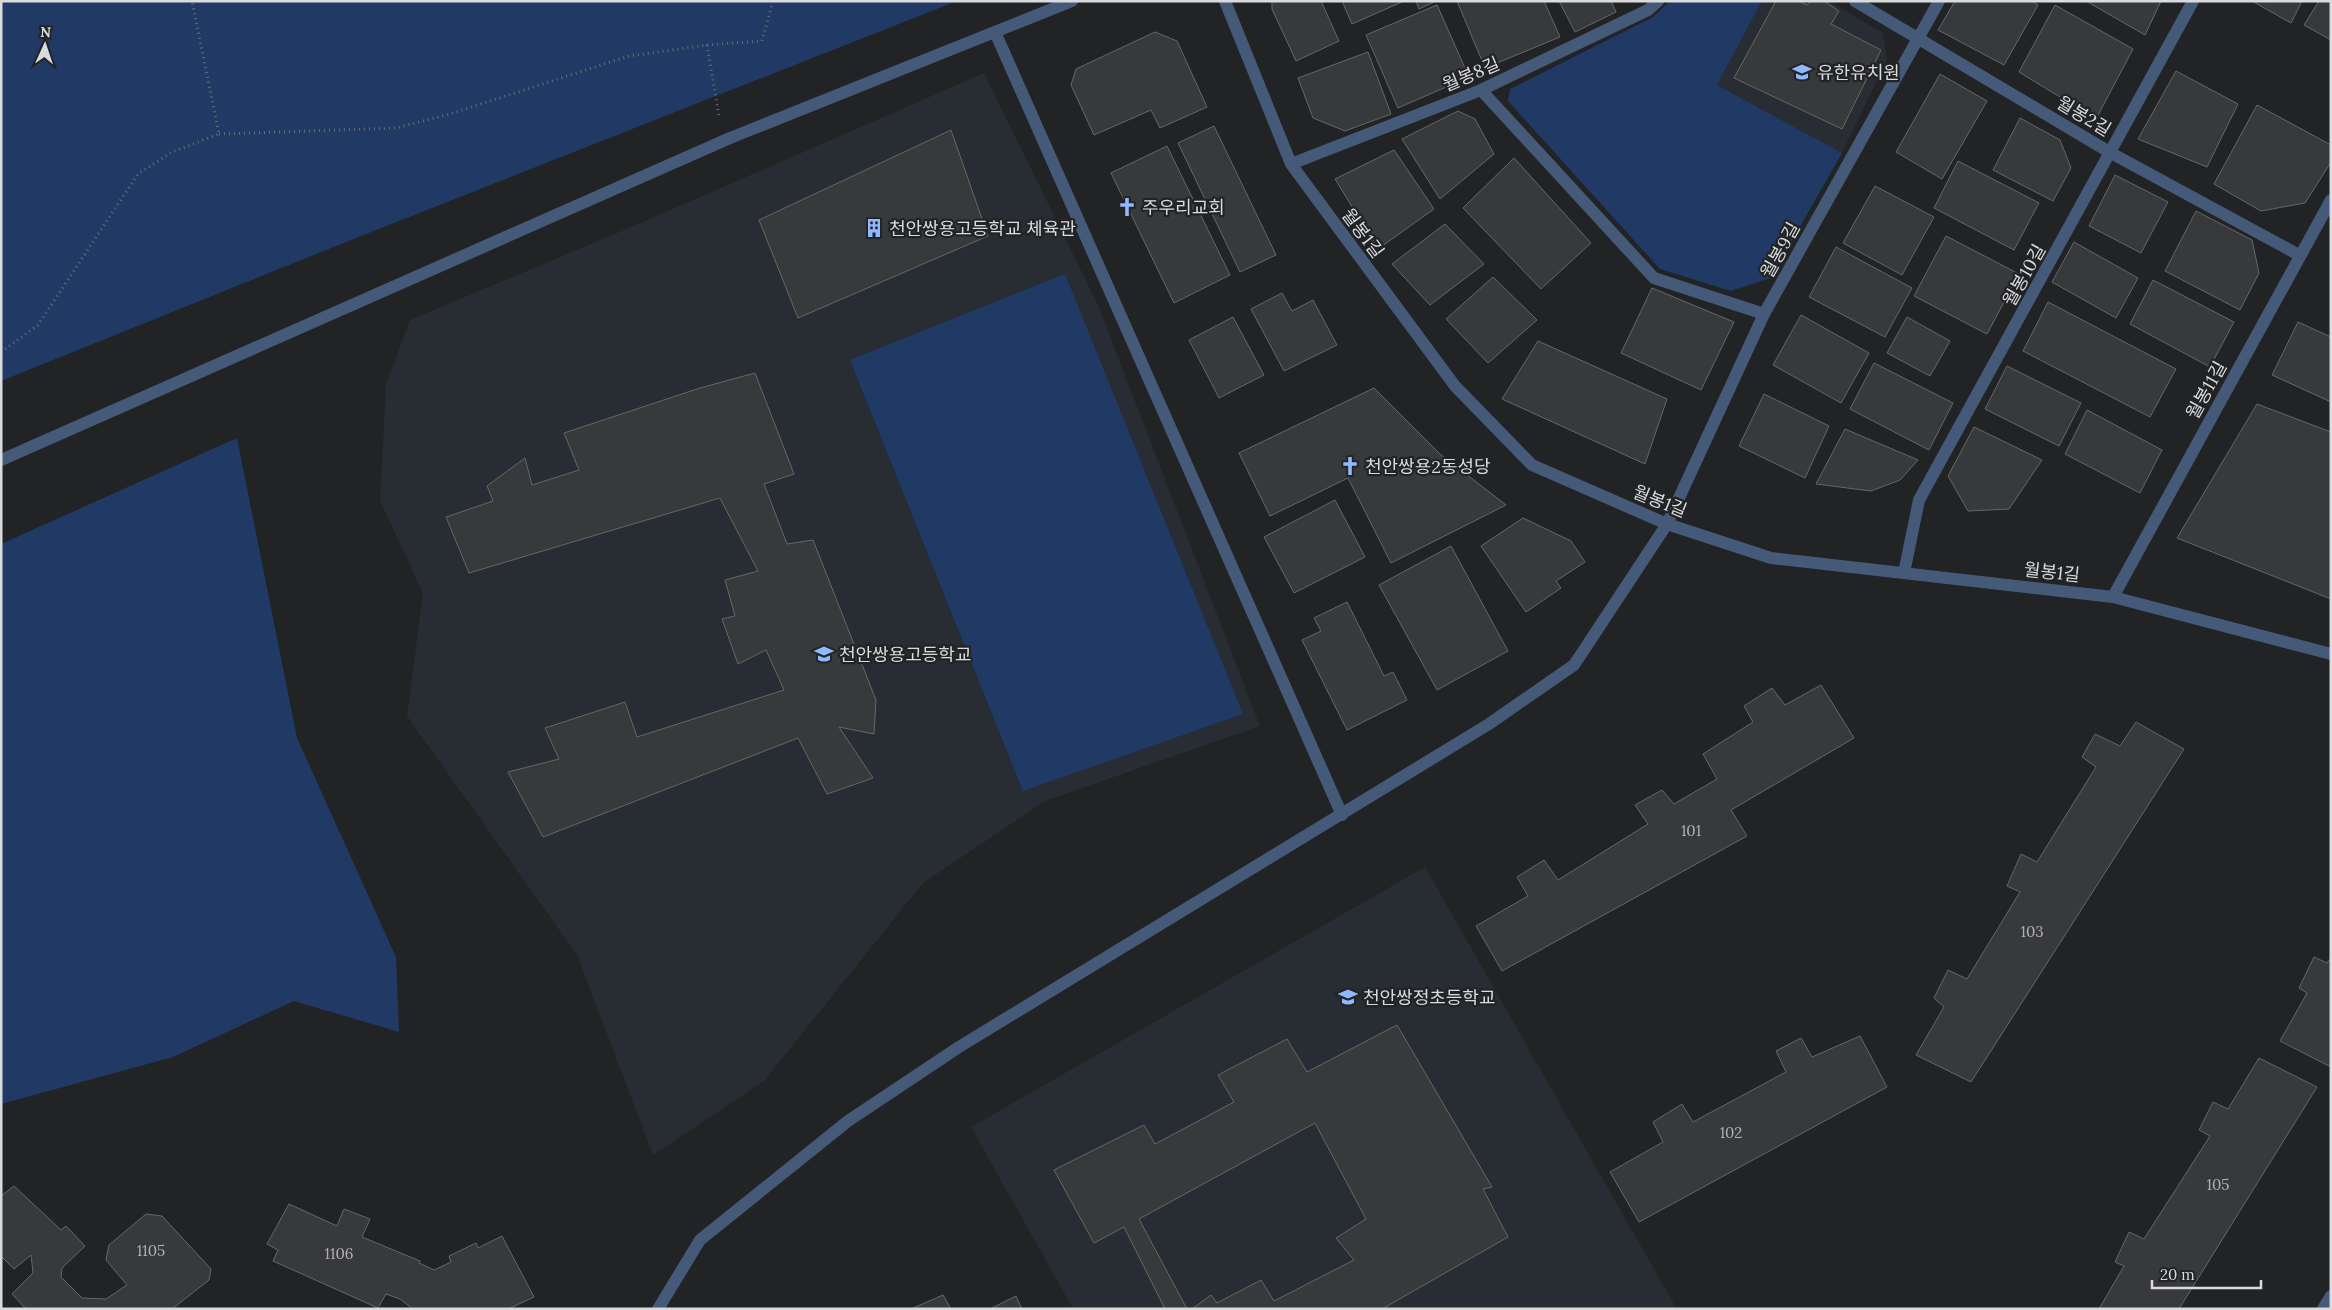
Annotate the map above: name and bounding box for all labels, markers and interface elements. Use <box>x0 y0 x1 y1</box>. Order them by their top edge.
north arrow <box>20 20 70 70</box>
text: N <box>40 23 52 41</box>
street label: 월봉8길 <box>1439 52 1503 96</box>
school or university icon: 유한유치원 <box>1791 61 1813 83</box>
place label: 유한유치원 <box>1817 61 1900 84</box>
street label: 월봉2길 <box>2053 91 2115 141</box>
church icon: 주우리교회 <box>1116 196 1138 218</box>
place label: 주우리교회 <box>1142 196 1225 219</box>
street label: 월봉1길 <box>1337 204 1389 262</box>
building icon: 천안쌍용고등학교 체육관 <box>863 217 885 239</box>
place label: 천안쌍용고등학교 체육관 <box>889 217 1076 240</box>
street label: 월봉9길 <box>1755 218 1805 282</box>
street label: 월봉10길 <box>1998 240 2050 310</box>
street label: 월봉11길 <box>2181 357 2231 423</box>
church icon: 천안쌍용2동성당 <box>1339 455 1361 477</box>
place label: 천안쌍용2동성당 <box>1365 455 1491 478</box>
street label: 월봉1길 <box>1630 480 1690 522</box>
street label: 월봉1길 <box>2023 558 2081 586</box>
school or university icon: 천안쌍용고등학교 <box>813 643 835 665</box>
place label: 천안쌍용고등학교 <box>839 643 971 666</box>
house number: 101 <box>1681 821 1701 840</box>
house number: 103 <box>2020 922 2044 941</box>
school or university icon: 천안쌍정초등학교 <box>1337 986 1359 1008</box>
place label: 천안쌍정초등학교 <box>1363 986 1495 1009</box>
house number: 102 <box>1720 1123 1742 1142</box>
house number: 105 <box>2207 1175 2229 1194</box>
house number: 1105 <box>137 1241 165 1260</box>
house number: 1106 <box>325 1244 353 1263</box>
scale bar <box>2152 1258 2261 1290</box>
text: 20 m <box>2160 1265 2195 1284</box>

